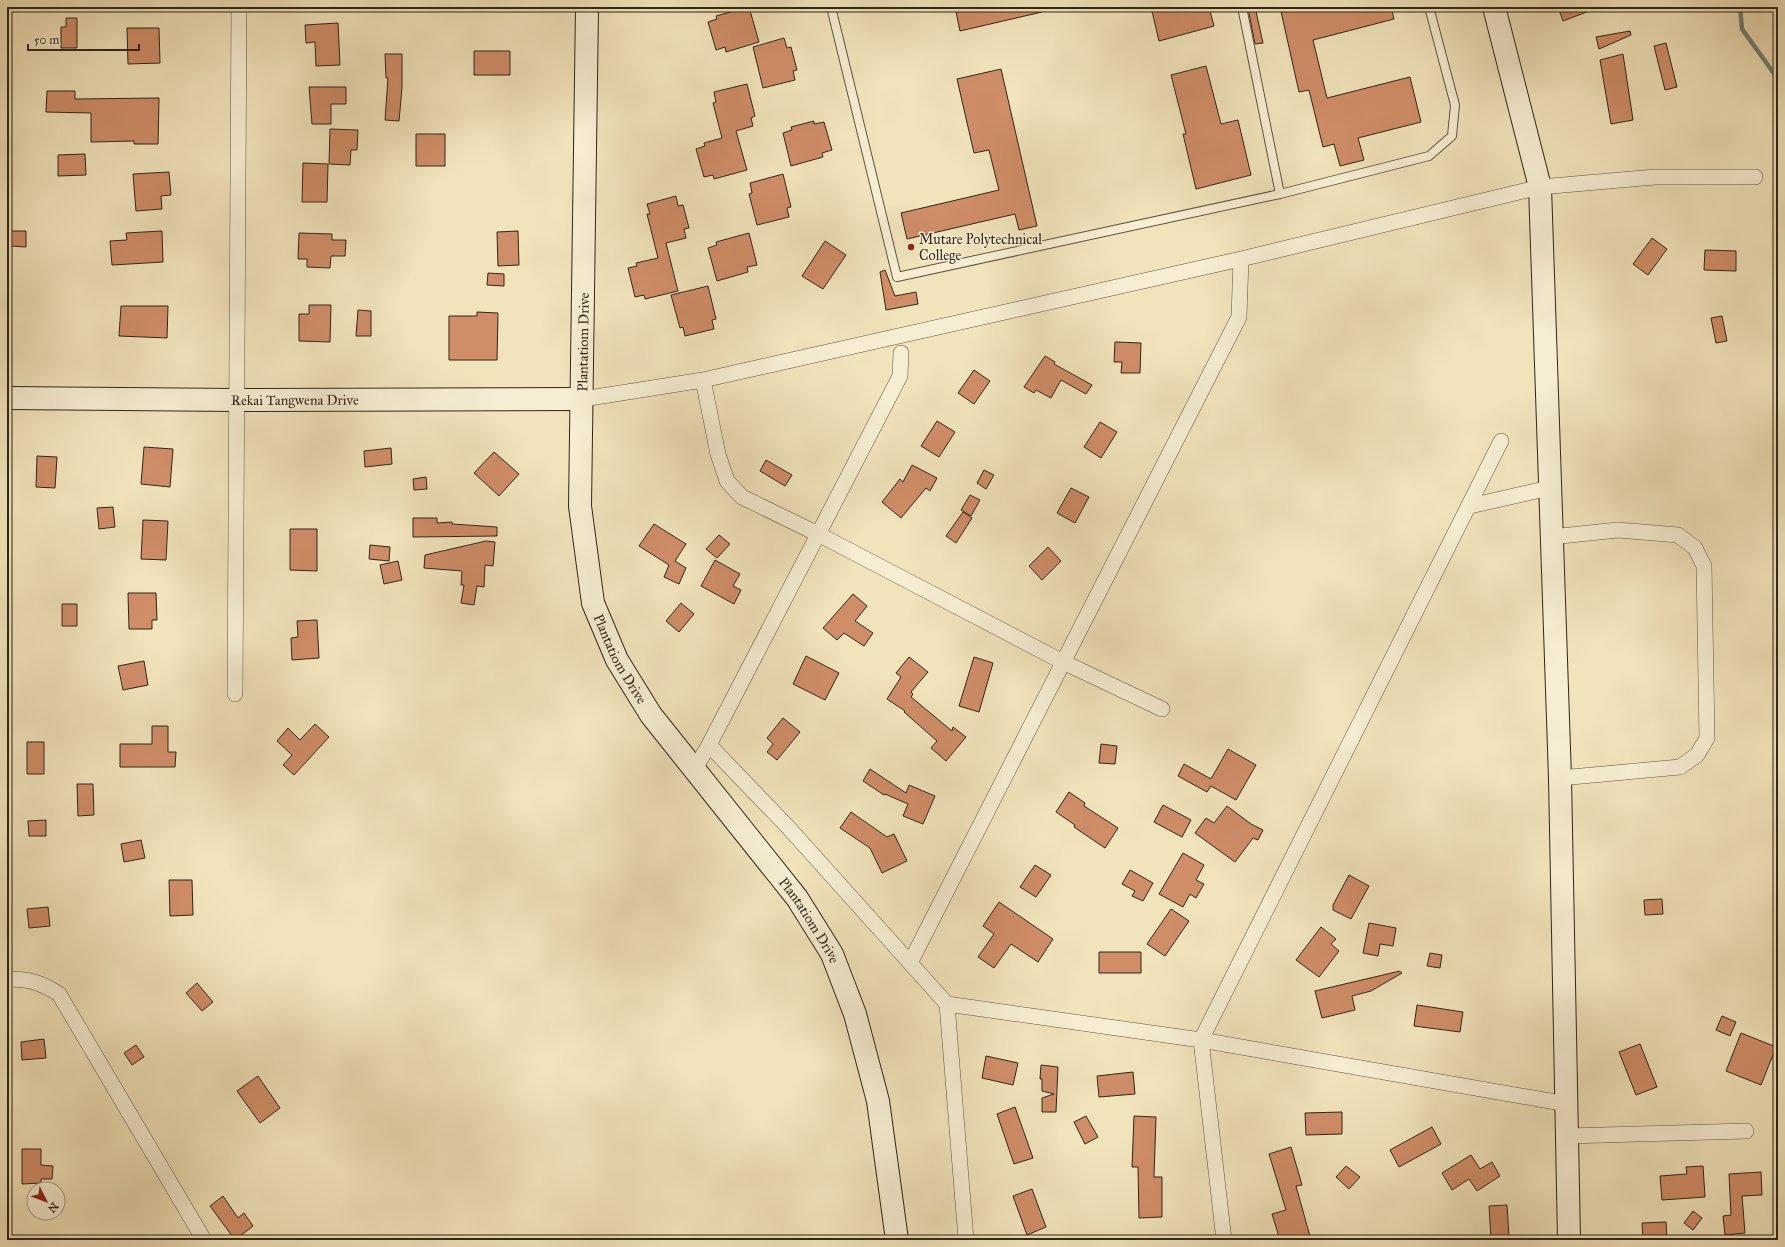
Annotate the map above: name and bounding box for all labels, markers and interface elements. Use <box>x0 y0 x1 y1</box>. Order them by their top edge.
scale bar <box>28 26 139 52</box>
text: 50 m <box>34 33 59 47</box>
place label: Mutare Polytechnical College <box>919 231 1042 264</box>
marker: Mutare Polytechnical College <box>906 242 916 252</box>
street label: Plantatiom Drive <box>574 292 593 392</box>
street label: Rekai Tangwena Drive <box>231 392 359 409</box>
street label: Plantatiom Drive <box>590 611 650 707</box>
street label: Plantatiom Drive <box>775 874 843 966</box>
north arrow <box>26 1181 66 1221</box>
text: N <box>45 1200 61 1216</box>

